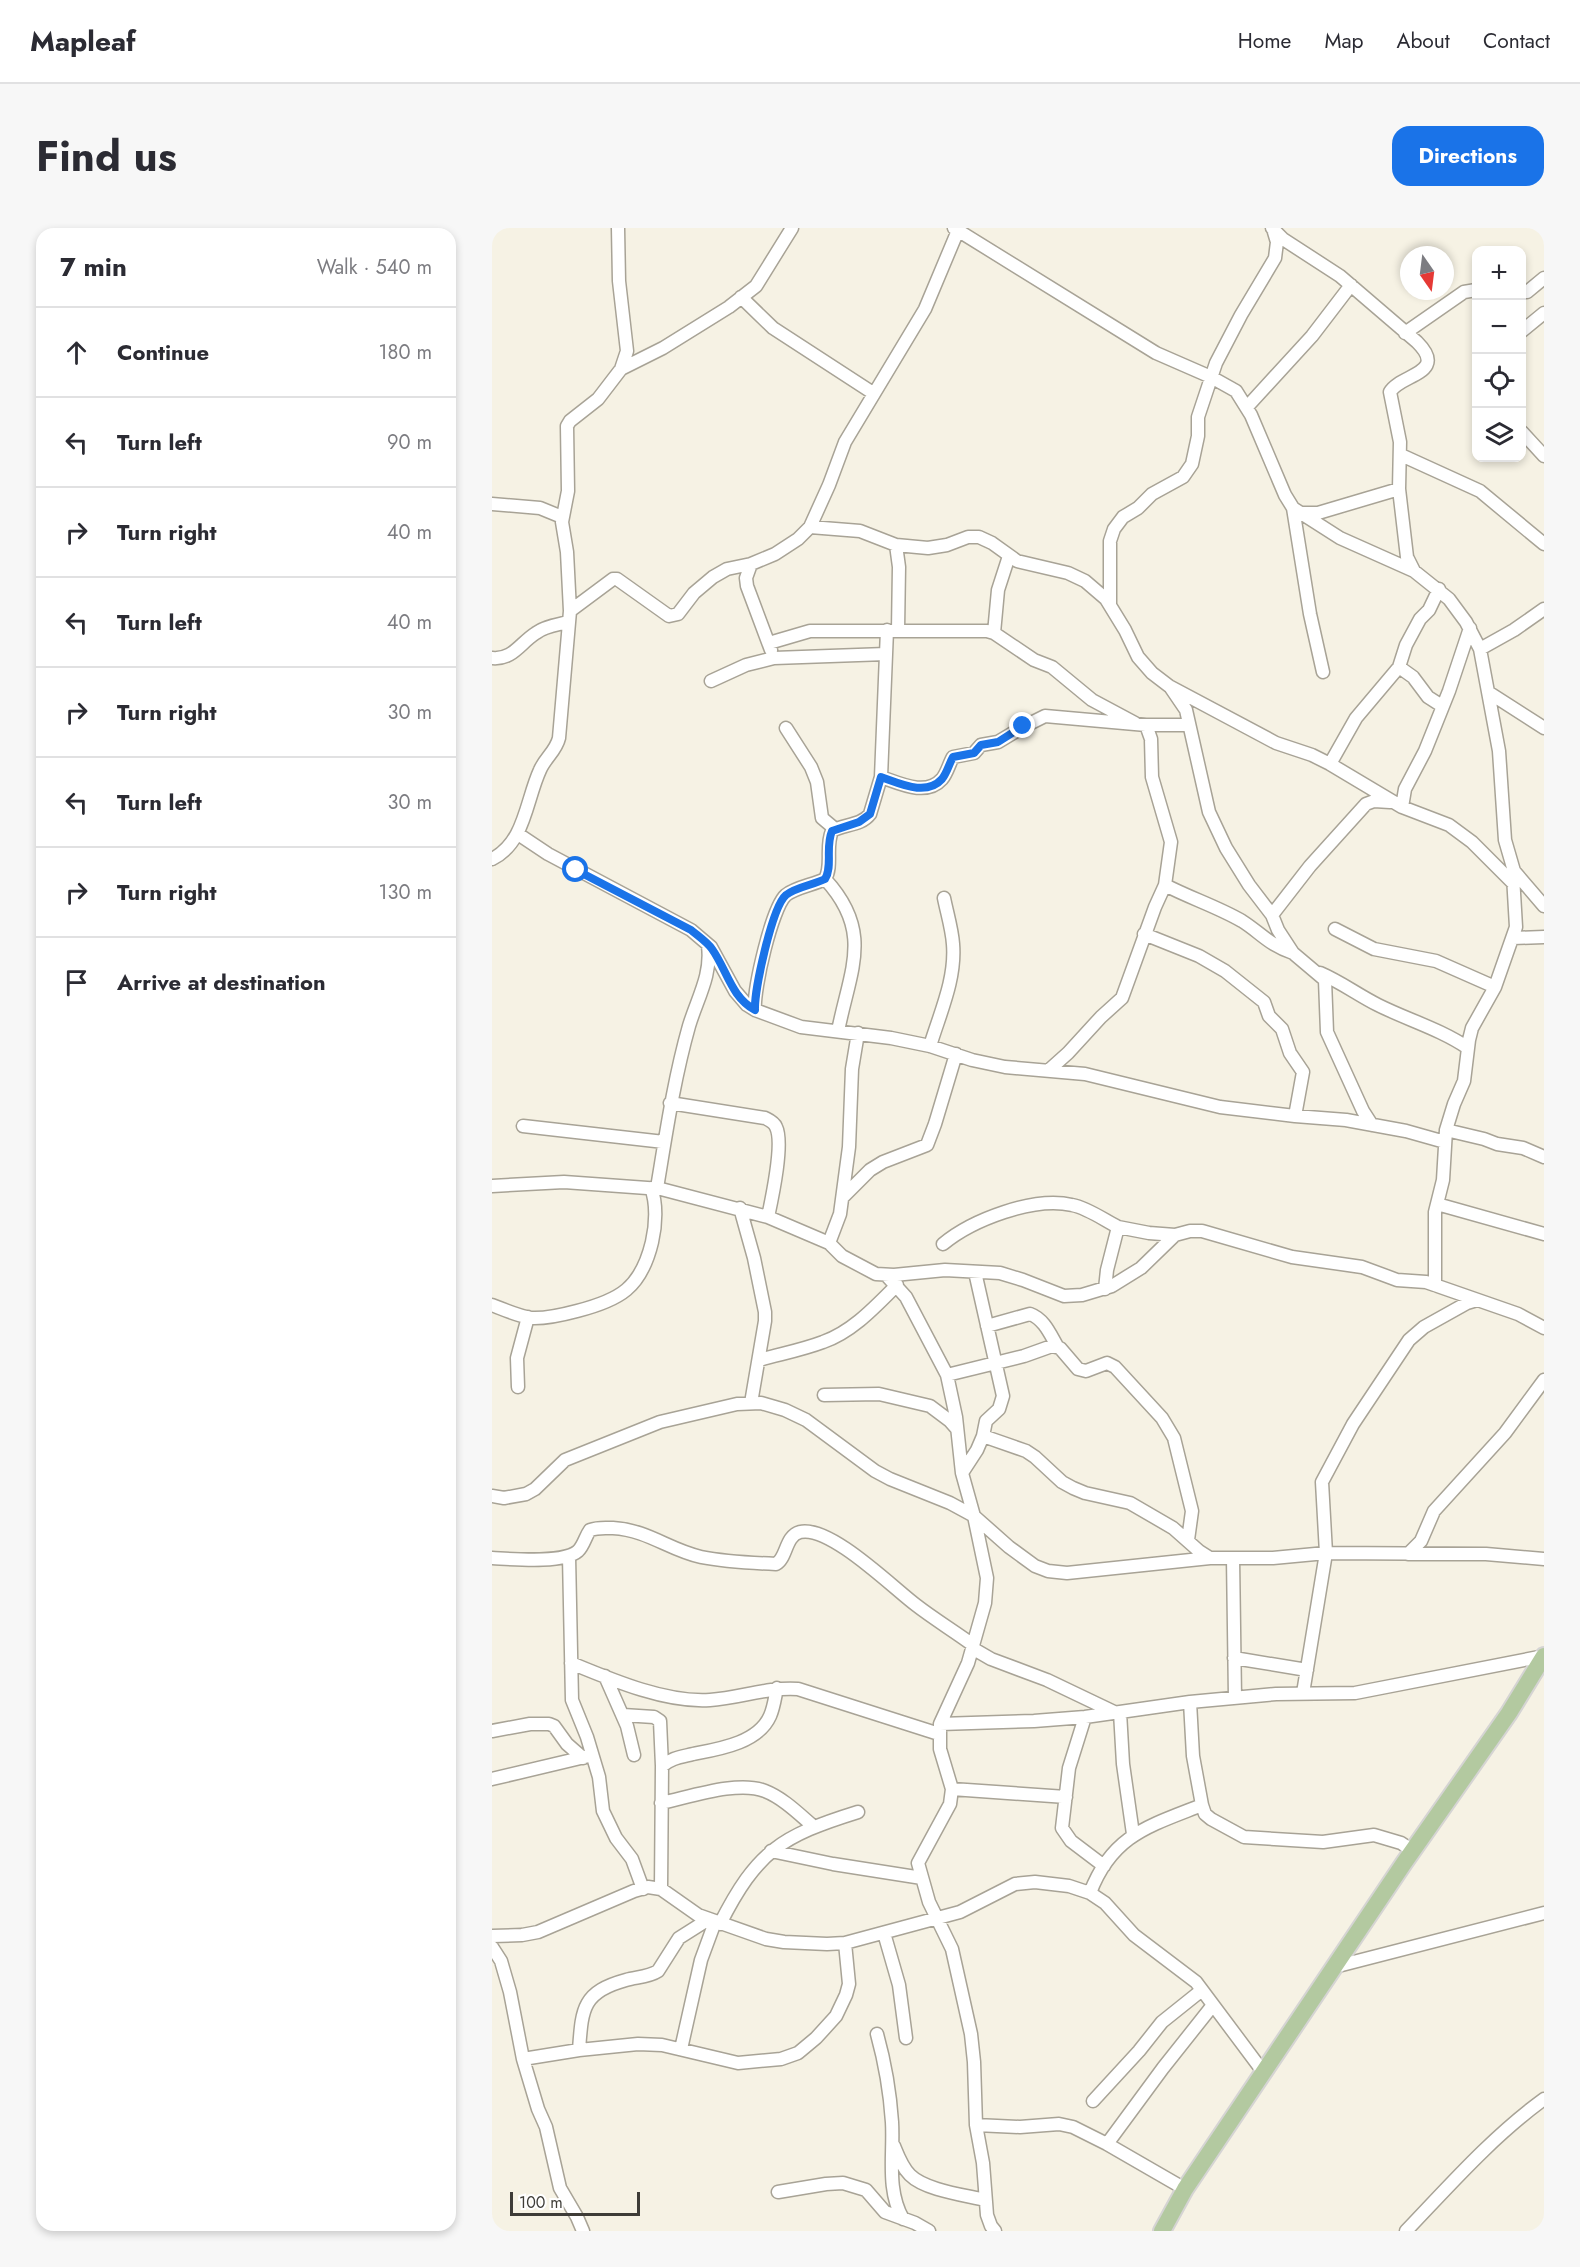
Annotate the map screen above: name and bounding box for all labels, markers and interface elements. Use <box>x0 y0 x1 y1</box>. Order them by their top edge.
text: Mapleaf <box>30 21 136 62</box>
text: Home <box>1238 26 1291 56</box>
text: Map <box>1324 26 1364 56</box>
text: About <box>1397 26 1450 56</box>
text: Contact <box>1483 26 1550 56</box>
text: Find us <box>36 126 177 187</box>
button: Directions <box>1392 126 1544 186</box>
north arrow <box>1400 246 1454 300</box>
map controls <box>1472 246 1526 462</box>
button: + <box>1472 246 1526 300</box>
text: 7 min <box>60 248 127 286</box>
text: Walk · 540 m <box>317 253 432 282</box>
button: − <box>1472 300 1526 354</box>
icon: ahead <box>60 336 93 369</box>
text: Continue <box>117 336 209 368</box>
text: 180 m <box>378 338 432 367</box>
button: locate <box>1472 354 1526 408</box>
button: layers <box>1472 408 1526 462</box>
icon: left <box>60 426 93 459</box>
text: Turn left <box>117 426 202 458</box>
text: 90 m <box>387 428 432 457</box>
icon: right <box>60 516 93 549</box>
text: Turn right <box>117 516 217 548</box>
text: 40 m <box>387 518 432 547</box>
icon: left <box>60 606 93 639</box>
text: Turn left <box>117 606 202 638</box>
text: 40 m <box>387 608 432 637</box>
icon: right <box>60 696 93 729</box>
text: Turn right <box>117 696 217 728</box>
text: 30 m <box>387 698 432 727</box>
route end <box>1009 712 1035 738</box>
icon: left <box>60 786 93 819</box>
text: Turn left <box>117 786 202 818</box>
text: 30 m <box>387 788 432 817</box>
route start <box>562 856 588 882</box>
icon: right <box>60 876 93 909</box>
text: Turn right <box>117 876 217 908</box>
text: 130 m <box>378 878 432 907</box>
icon: arrive <box>60 966 93 999</box>
text: Arrive at destination <box>117 966 326 998</box>
scale bar <box>510 2189 640 2216</box>
text: 100 m <box>519 2191 563 2214</box>

